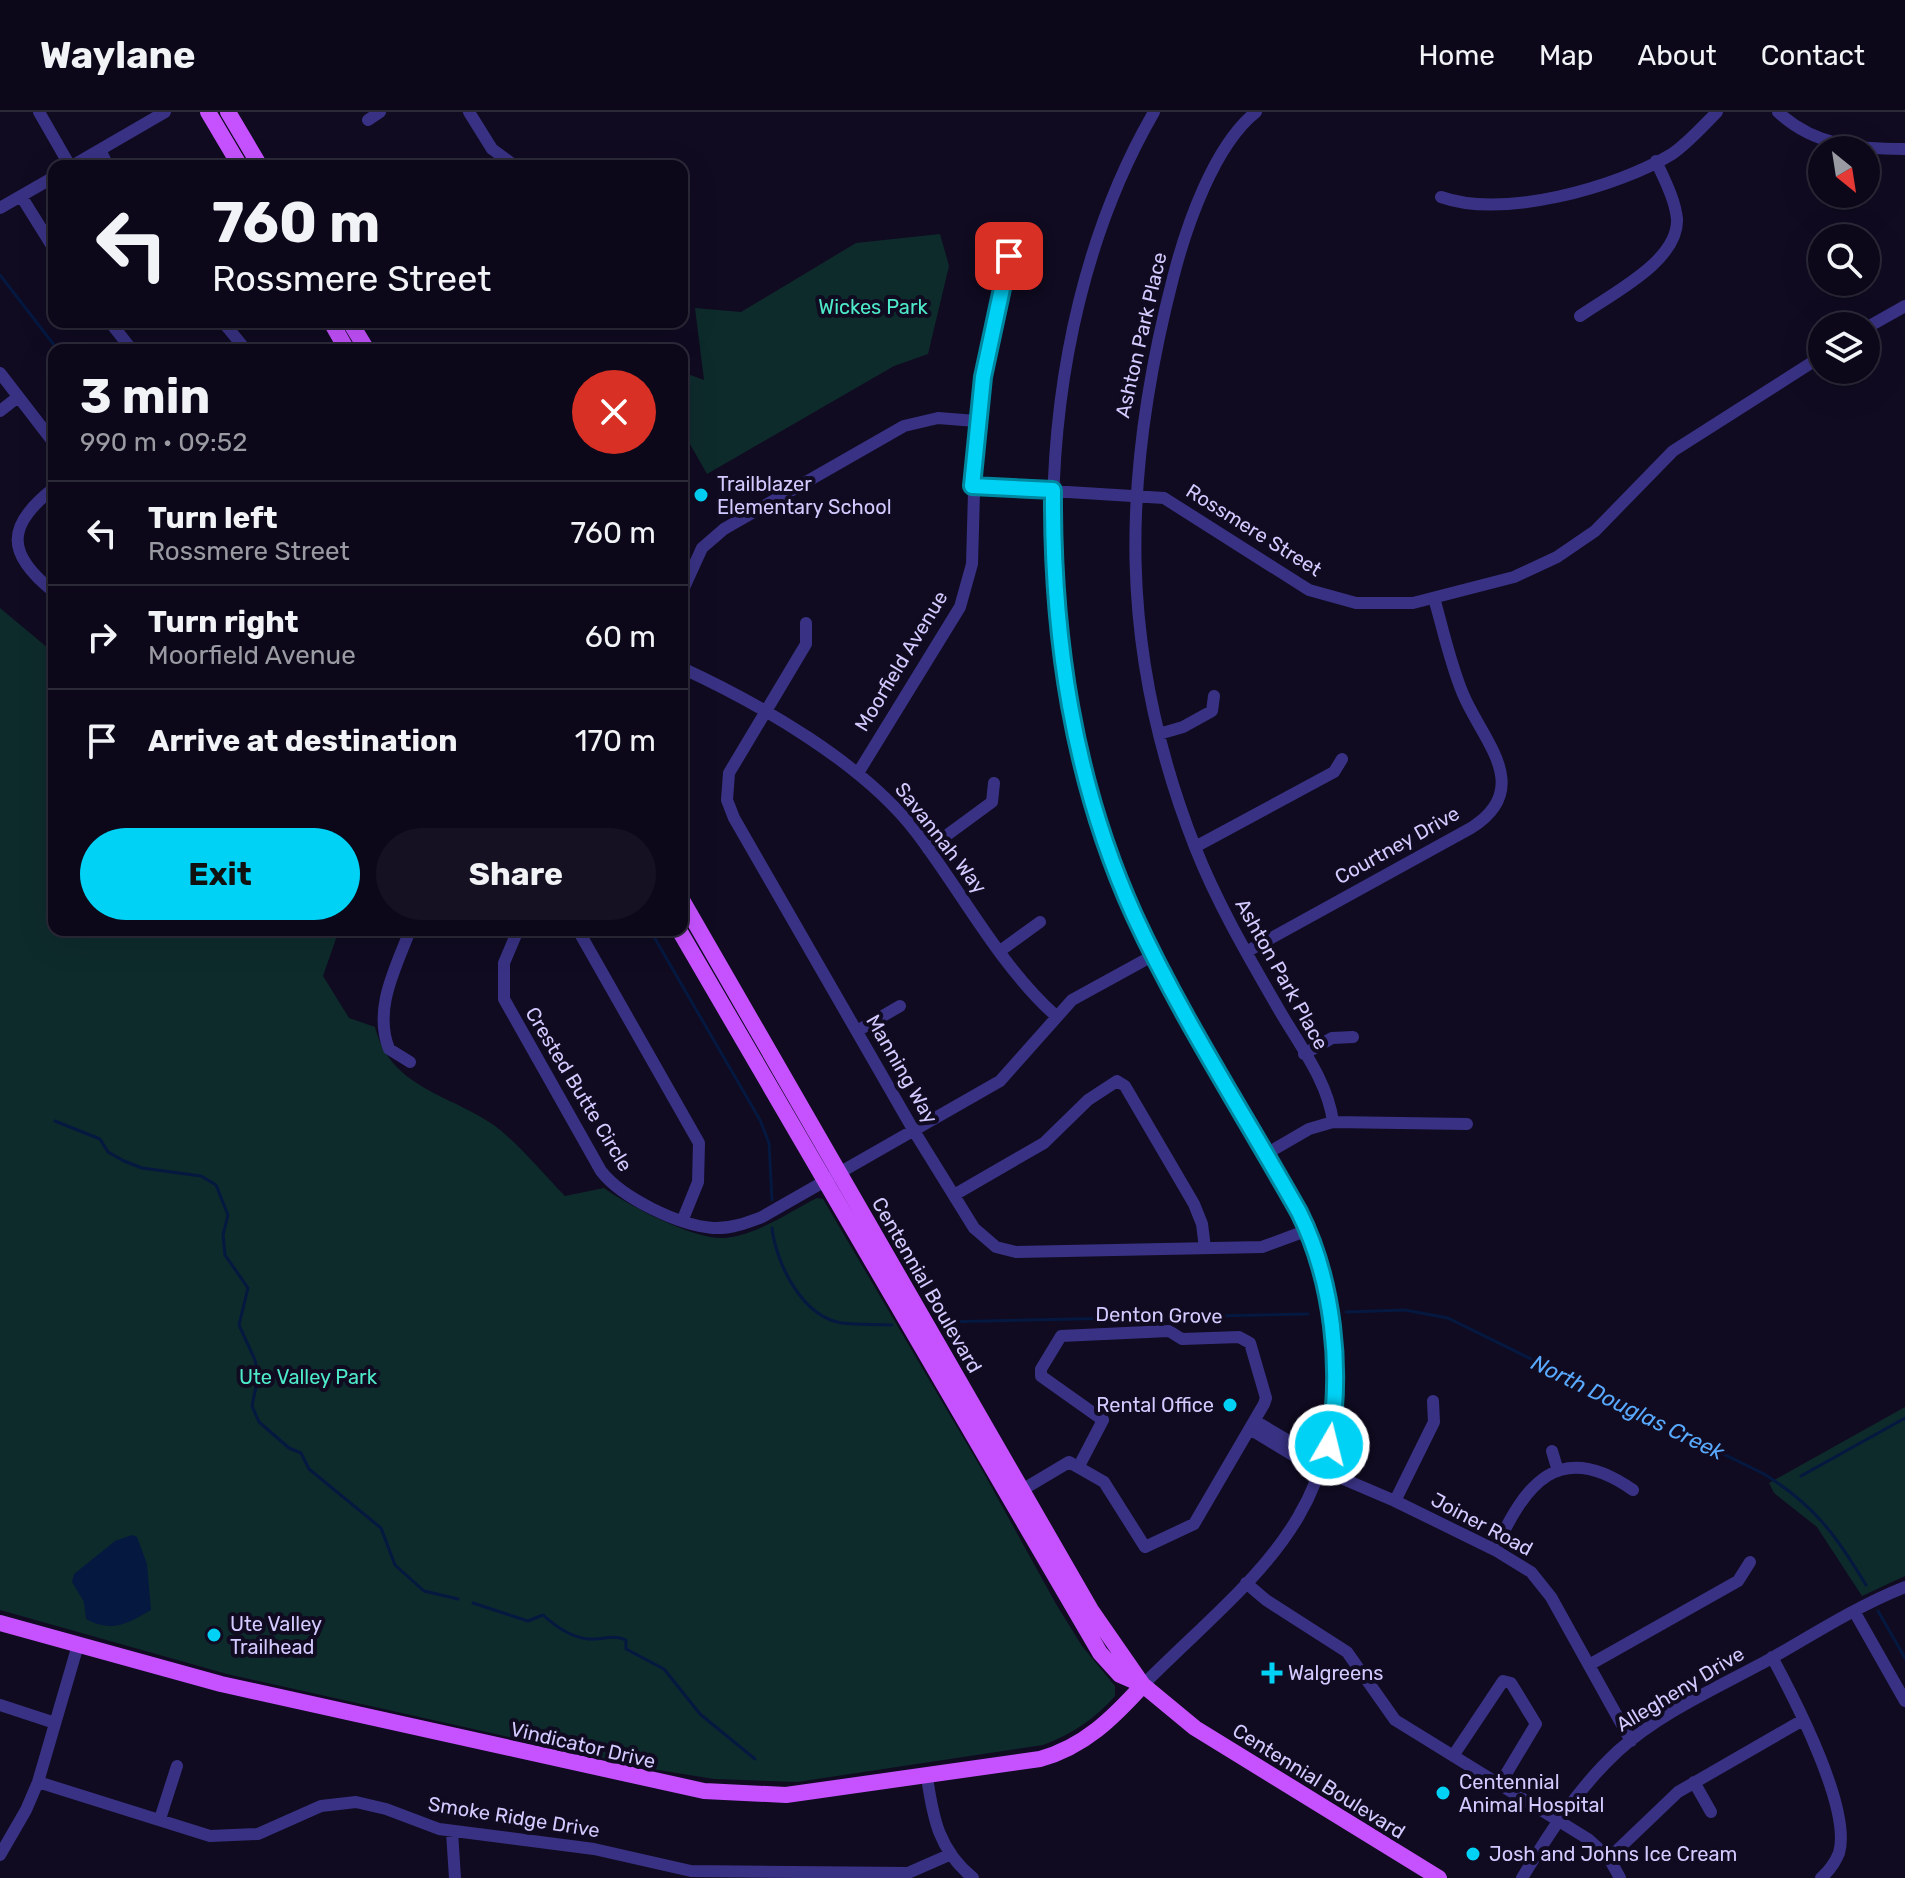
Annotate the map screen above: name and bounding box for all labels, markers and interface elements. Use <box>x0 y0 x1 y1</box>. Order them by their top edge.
text: Waylane <box>40 32 196 78</box>
text: Home <box>1418 39 1495 72</box>
text: Map <box>1539 39 1593 72</box>
text: About <box>1637 39 1717 72</box>
text: Contact <box>1761 39 1865 72</box>
north arrow <box>1808 136 1880 208</box>
map controls <box>1808 136 1880 384</box>
text: 760 m <box>212 190 380 256</box>
icon: left <box>80 192 184 296</box>
pin <box>975 222 1043 290</box>
button: search <box>1808 224 1880 296</box>
icon: arrive <box>987 234 1031 278</box>
street label: Ashton Park Place <box>1110 250 1172 420</box>
text: Rossmere Street <box>212 257 491 300</box>
park label: Wickes Park <box>818 295 928 319</box>
button: layers <box>1808 312 1880 384</box>
text: 3 min <box>80 368 210 425</box>
button: close <box>572 370 656 454</box>
text: 990 m · 09:52 <box>80 427 247 458</box>
place label: Trailblazer Elementary School <box>717 472 892 519</box>
street label: Rossmere Street <box>1182 479 1326 581</box>
marker: Trailblazer Elementary School <box>692 486 710 504</box>
text: Turn left <box>148 500 278 536</box>
icon: left <box>80 511 124 555</box>
text: 760 m <box>570 515 656 551</box>
text: Rossmere Street <box>148 536 350 567</box>
street label: Moorfield Avenue <box>850 586 952 736</box>
text: Turn right <box>148 604 299 640</box>
icon: right <box>80 615 124 659</box>
text: 60 m <box>585 619 656 655</box>
text: Moorfield Avenue <box>148 640 356 671</box>
icon: arrive <box>80 719 124 763</box>
text: Arrive at destination <box>148 723 458 759</box>
text: 170 m <box>575 723 656 759</box>
street label: Savannah Way <box>890 778 992 898</box>
street label: Courtney Drive <box>1331 801 1463 889</box>
button: Exit <box>80 828 360 920</box>
button: Share <box>376 828 656 920</box>
street label: Ashton Park Place <box>1230 894 1334 1054</box>
street label: Crested Butte Circle <box>520 1002 638 1176</box>
street label: Manning Way <box>861 1010 943 1128</box>
street label: Centennial Boulevard <box>867 1193 987 1377</box>
street label: Denton Grove <box>1095 1302 1223 1328</box>
water label: North Douglas Creek <box>1527 1349 1729 1466</box>
park label: Ute Valley Park <box>239 1365 378 1389</box>
place label: Rental Office <box>1096 1393 1214 1417</box>
marker: Rental Office <box>1221 1396 1239 1414</box>
position arrow <box>1287 1403 1371 1487</box>
street label: Joiner Road <box>1427 1487 1537 1561</box>
place label: Ute Valley Trailhead <box>230 1612 322 1659</box>
marker: Ute Valley Trailhead <box>205 1626 223 1644</box>
street label: Allegheny Drive <box>1612 1641 1748 1737</box>
place label: Walgreens <box>1288 1661 1384 1685</box>
marker: Walgreens <box>1263 1664 1281 1682</box>
street label: Vindicator Drive <box>508 1717 658 1773</box>
street label: Centennial Boulevard <box>1228 1718 1410 1844</box>
place label: Centennial Animal Hospital <box>1459 1770 1604 1817</box>
marker: Centennial Animal Hospital <box>1434 1784 1452 1802</box>
street label: Smoke Ridge Drive <box>426 1792 602 1842</box>
place label: Josh and Johns Ice Cream <box>1489 1842 1737 1866</box>
marker: Josh and Johns Ice Cream <box>1464 1845 1482 1863</box>

